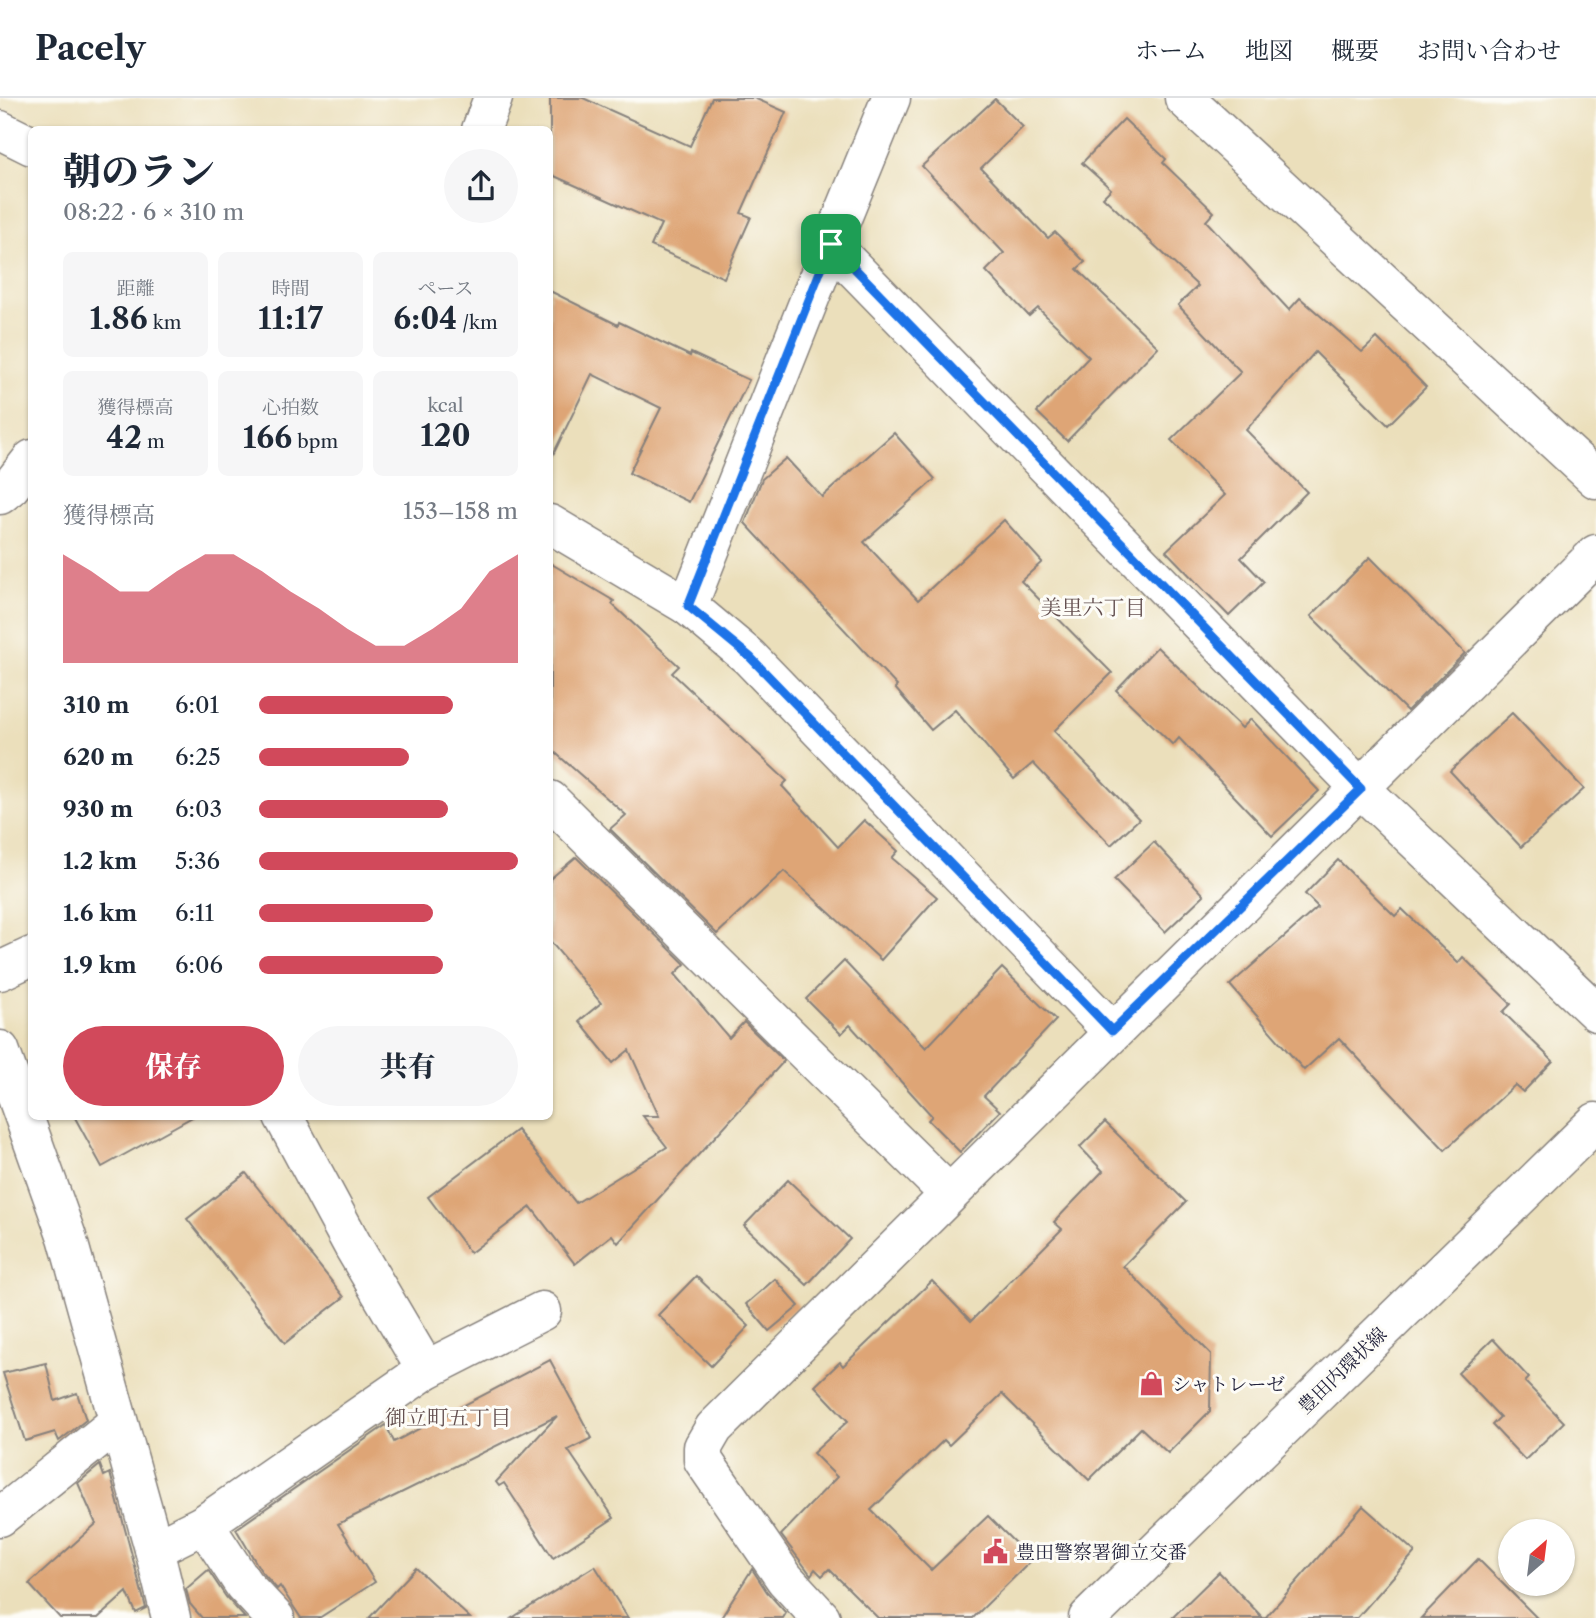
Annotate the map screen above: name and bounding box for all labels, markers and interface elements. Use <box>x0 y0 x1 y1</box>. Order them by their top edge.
text: Pacely <box>35 28 146 69</box>
text: ホーム <box>1135 36 1207 65</box>
text: 地図 <box>1245 36 1293 65</box>
text: 概要 <box>1331 36 1379 65</box>
text: お問い合わせ <box>1417 36 1561 65</box>
text: 朝のラン <box>63 148 215 195</box>
button: share <box>444 149 518 223</box>
text: 08:22 · 6 × 310 m <box>63 198 244 226</box>
pin <box>801 214 861 274</box>
icon: arrive <box>812 225 850 263</box>
text: 距離 <box>116 277 155 300</box>
text: 時間 <box>271 277 310 300</box>
text: ペース <box>417 277 474 300</box>
text: 1.86 <box>90 300 148 337</box>
text: 11:17 <box>258 300 323 337</box>
text: 6:04 <box>393 300 457 337</box>
text: km <box>148 311 181 334</box>
text: /km <box>457 311 498 334</box>
text: kcal <box>428 394 463 417</box>
text: 獲得標高 <box>97 396 174 419</box>
text: 心拍数 <box>262 396 319 419</box>
text: 120 <box>420 417 471 454</box>
text: 42 <box>106 419 142 456</box>
text: 166 <box>243 419 292 456</box>
text: m <box>142 430 165 453</box>
text: bpm <box>292 430 338 453</box>
text: 153–158 m <box>403 497 518 525</box>
text: 獲得標高 <box>63 501 155 529</box>
district label: 美里六丁目 <box>1041 595 1146 620</box>
text: 310 m <box>63 691 129 719</box>
text: 6:01 <box>175 691 219 719</box>
text: 620 m <box>63 743 134 771</box>
text: 6:25 <box>175 743 221 771</box>
text: 930 m <box>63 795 133 823</box>
text: 6:03 <box>175 795 222 823</box>
text: 1.2 km <box>63 847 137 875</box>
text: 5:36 <box>175 847 220 875</box>
text: 1.6 km <box>63 899 137 927</box>
text: 6:11 <box>175 899 214 927</box>
text: 1.9 km <box>63 951 137 979</box>
text: 6:06 <box>175 951 223 979</box>
button: 保存 <box>63 1026 284 1106</box>
button: 共有 <box>298 1026 518 1106</box>
street label: 豊田内環状線 <box>1293 1322 1391 1418</box>
shop icon: シャトレーゼ <box>1138 1370 1166 1398</box>
place label: シャトレーゼ <box>1172 1373 1285 1396</box>
district label: 御立町五丁目 <box>385 1405 511 1430</box>
north arrow <box>1498 1519 1575 1596</box>
map controls <box>1498 1519 1575 1596</box>
public building icon: 豊田警察署御立交番 <box>982 1538 1010 1566</box>
place label: 豊田警察署御立交番 <box>1016 1541 1187 1564</box>

